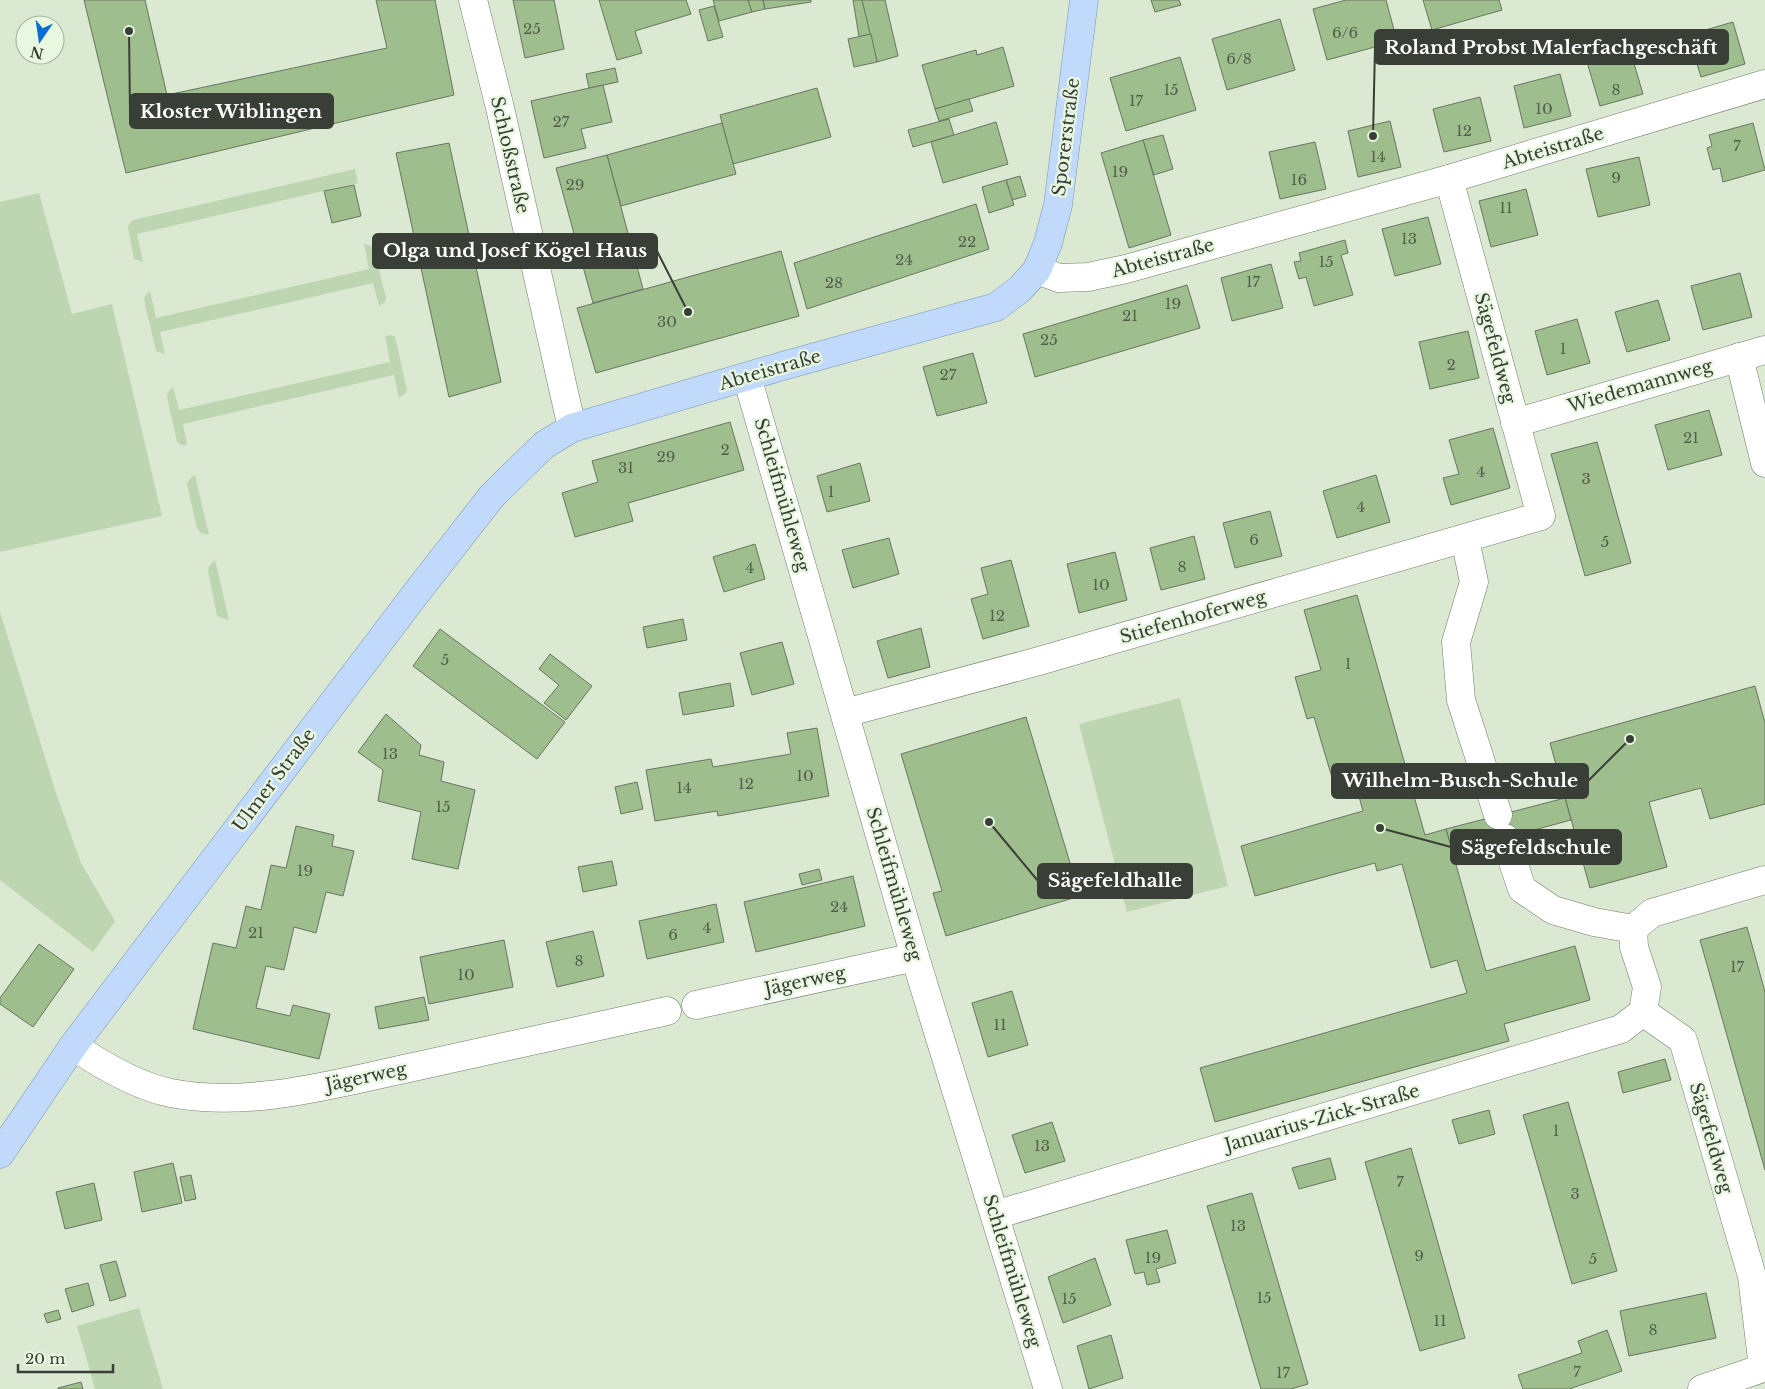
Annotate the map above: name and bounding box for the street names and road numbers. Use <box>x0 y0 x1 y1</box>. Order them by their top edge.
street label: Sporerstraße <box>1048 77 1084 197</box>
street label: Schloßstraße <box>486 94 534 216</box>
street label: Abteistraße <box>1499 122 1606 174</box>
street label: Abteistraße <box>1108 234 1217 282</box>
street label: Sägefeldweg <box>1470 290 1520 406</box>
street label: Abteistraße <box>716 345 824 395</box>
street label: Wiedemannweg <box>1564 355 1715 417</box>
street label: Schleifmühleweg <box>749 415 815 575</box>
street label: Stiefenhoferweg <box>1117 586 1269 648</box>
street label: Ulmer Straße <box>228 724 320 836</box>
street label: Schleifmühleweg <box>861 804 927 964</box>
street label: Jägerweg <box>761 962 848 1001</box>
street label: Jägerweg <box>322 1058 409 1097</box>
street label: Januarius-Zick-Straße <box>1220 1080 1422 1157</box>
street label: Sägefeldweg <box>1685 1080 1737 1196</box>
street label: Schleifmühleweg <box>978 1192 1046 1351</box>

